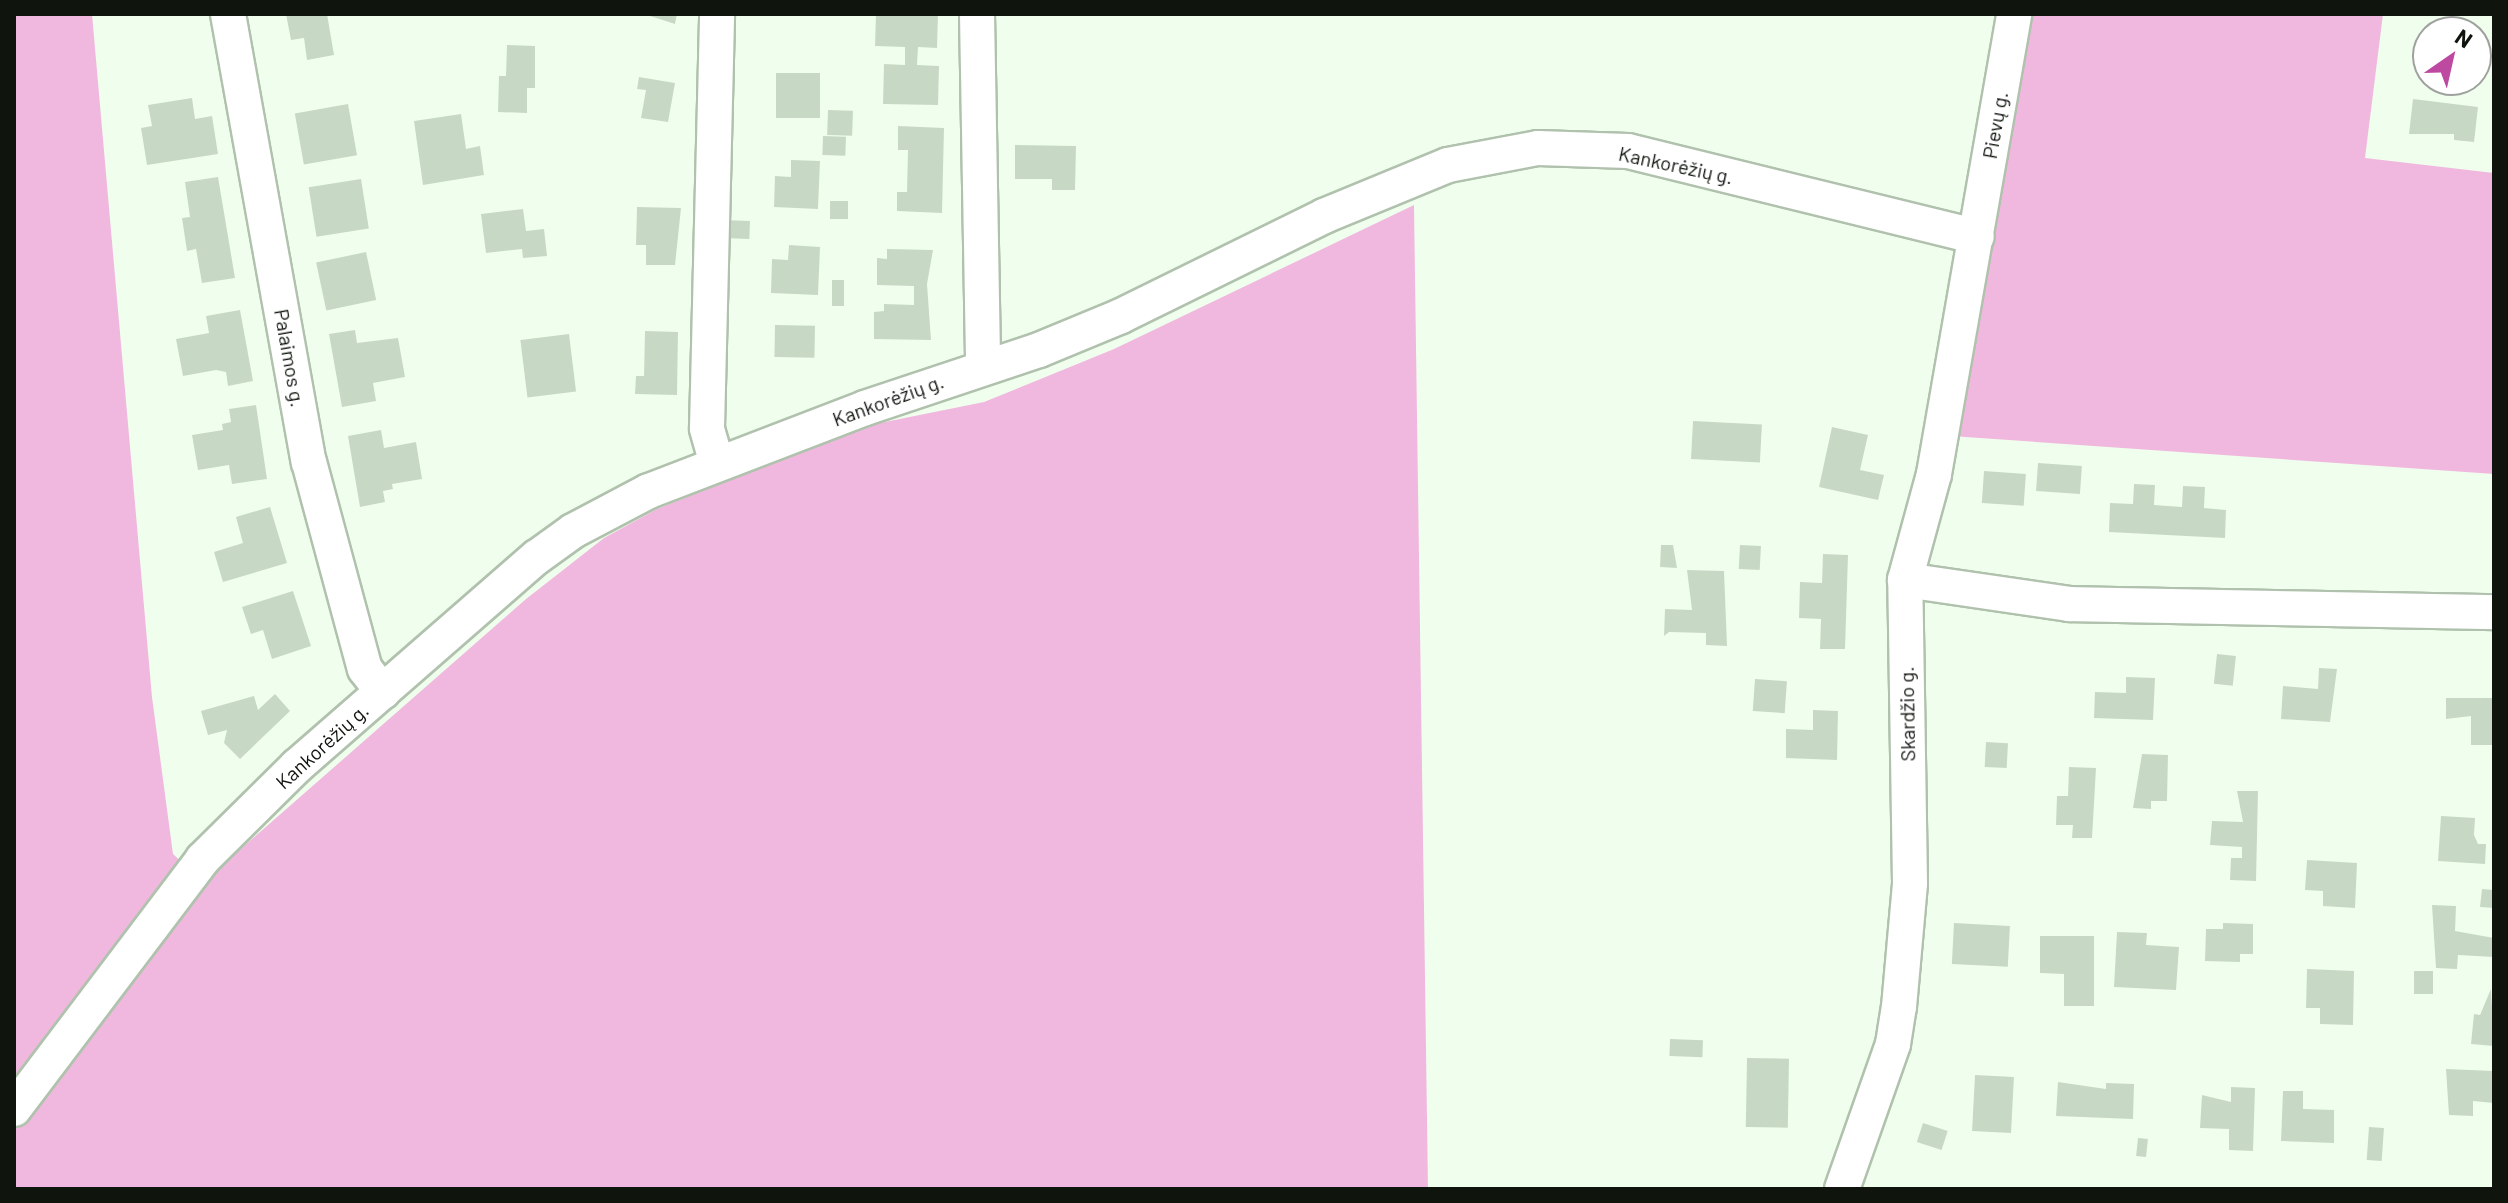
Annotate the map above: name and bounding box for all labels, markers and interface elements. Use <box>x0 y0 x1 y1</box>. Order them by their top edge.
north arrow <box>2412 16 2492 96</box>
text: N <box>2451 23 2478 53</box>
street label: Pievų g. <box>1977 89 2013 161</box>
street label: Kankorėžių g. <box>1616 141 1736 189</box>
street label: Palaimos g. <box>270 307 310 409</box>
street label: Kankorėžių g. <box>829 369 947 431</box>
street label: Skardžio g. <box>1894 666 1920 762</box>
street label: Kankorėžių g. <box>271 698 373 794</box>

